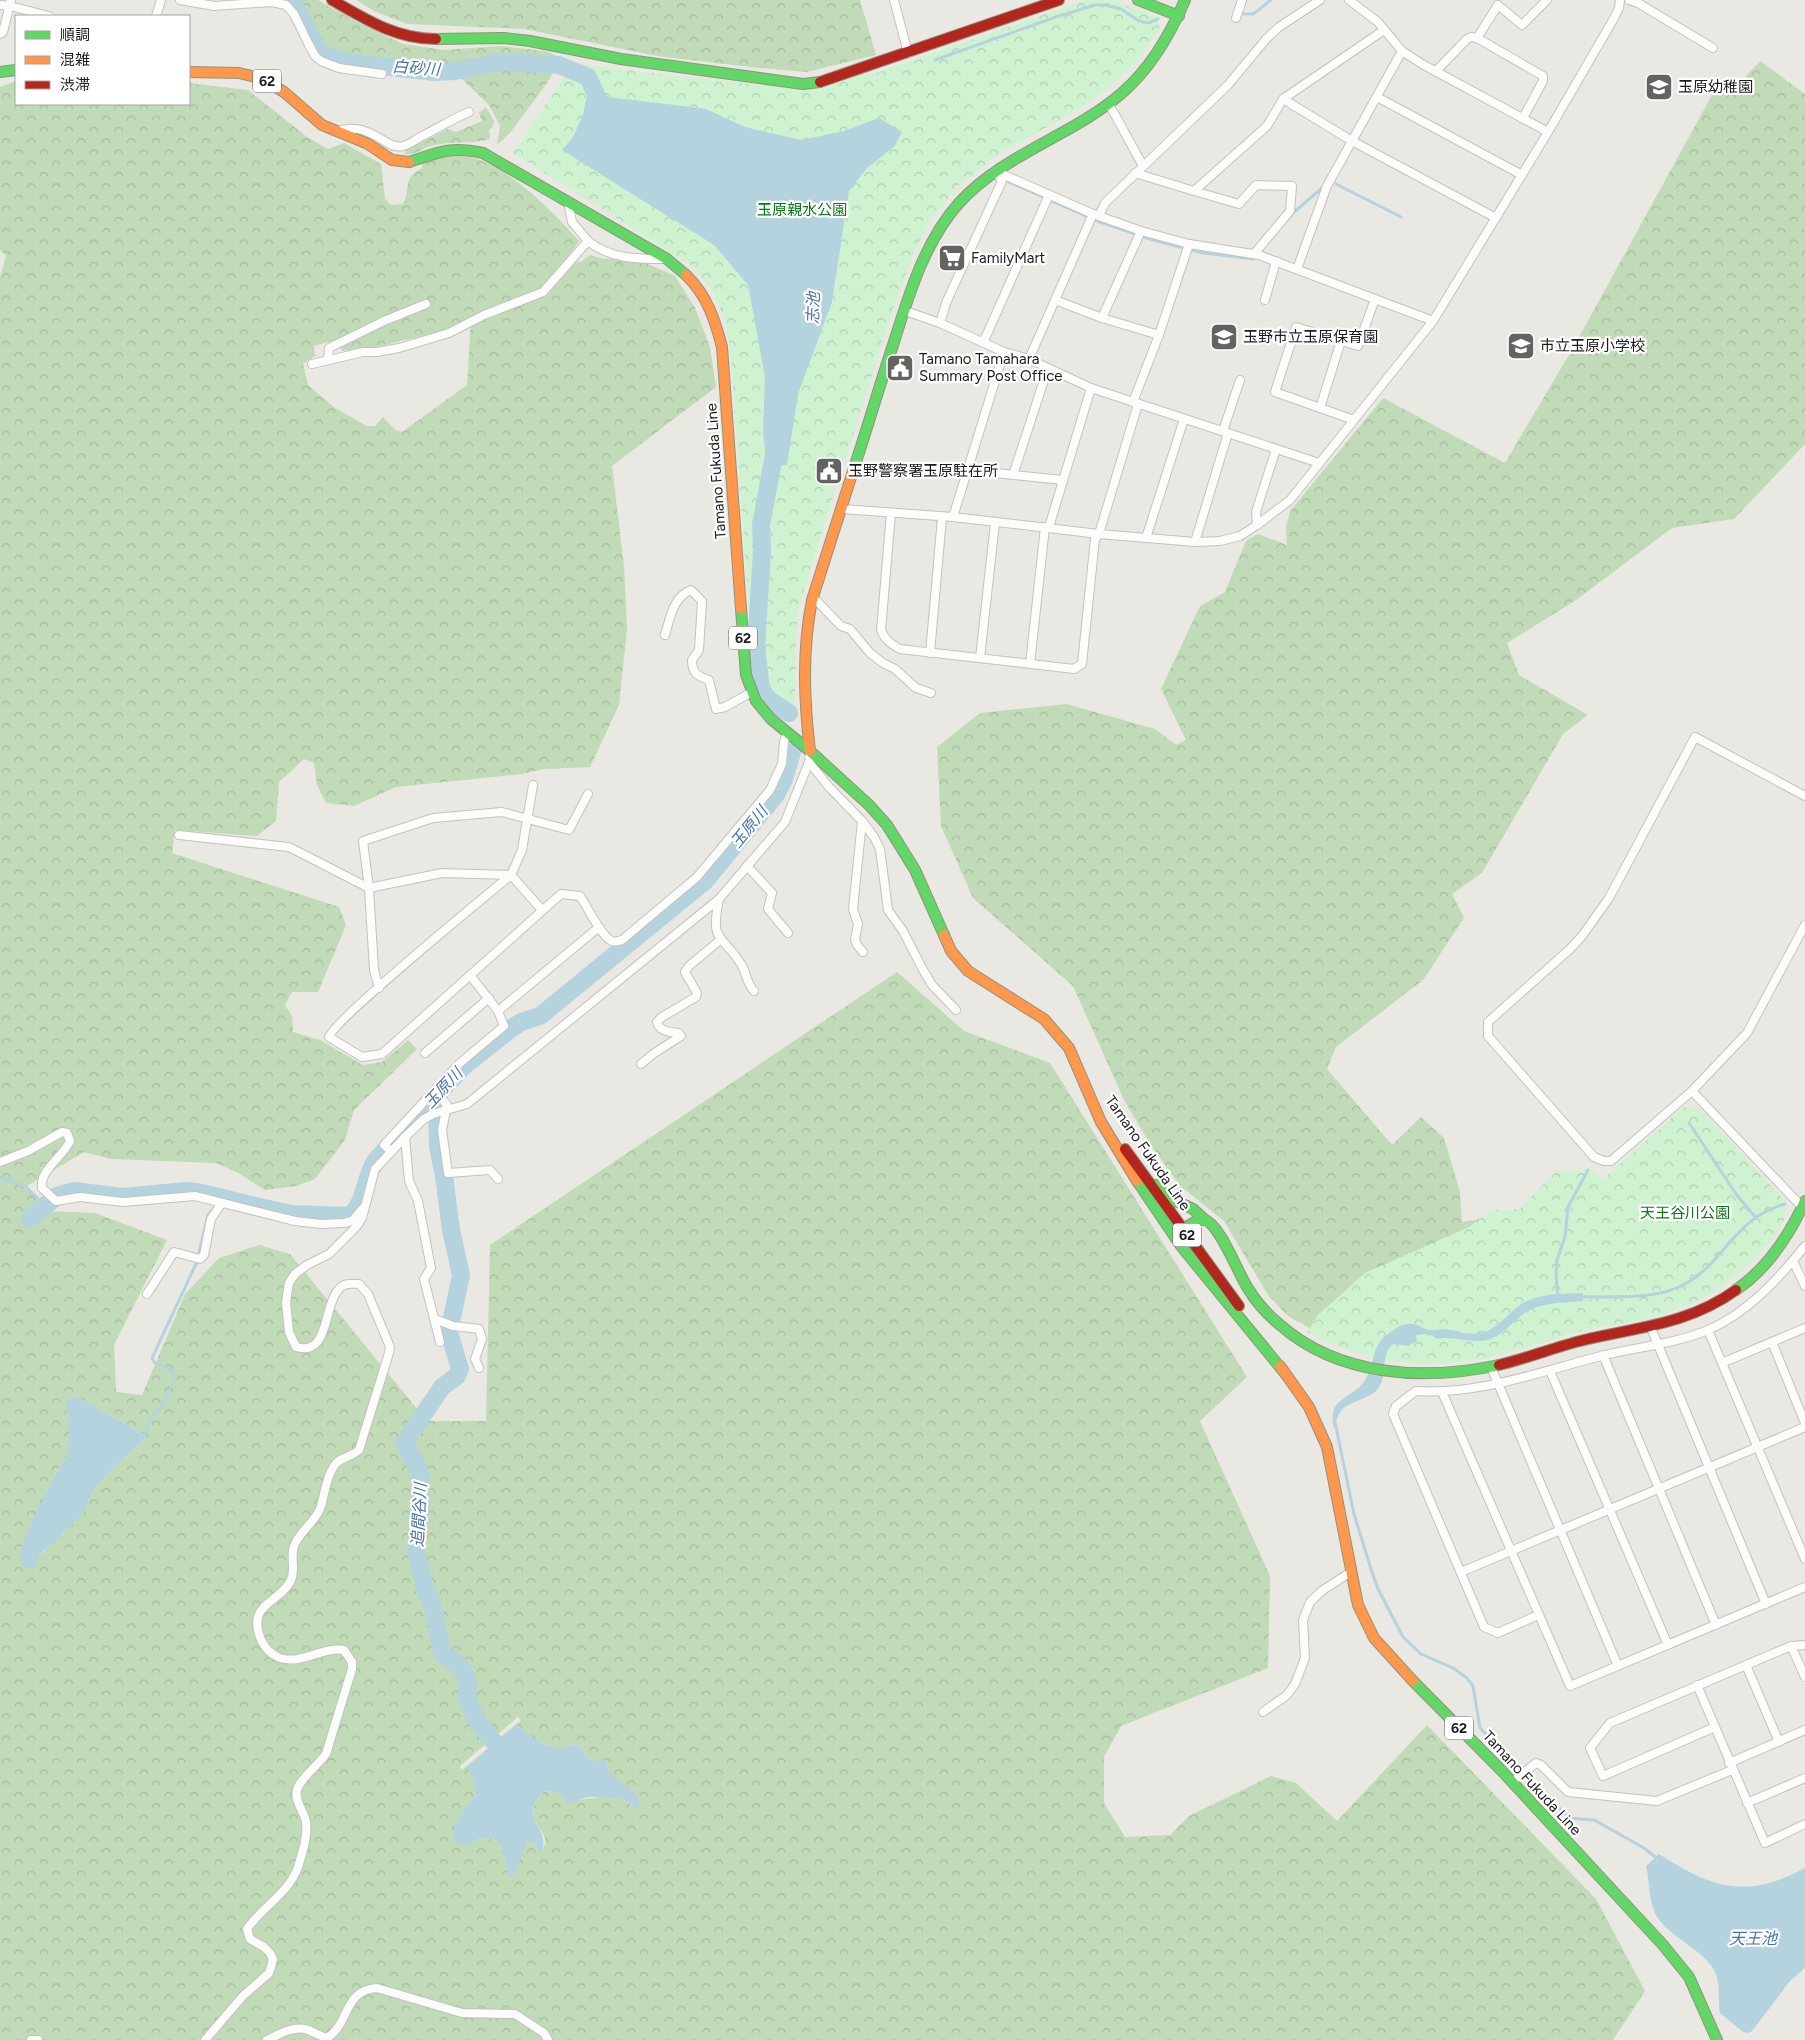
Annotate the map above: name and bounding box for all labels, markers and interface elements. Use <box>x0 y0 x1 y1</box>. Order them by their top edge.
legend <box>15 15 190 105</box>
text: 順調 <box>60 26 90 44</box>
text: 混雑 <box>60 51 90 69</box>
water label: 白砂川 <box>391 57 443 79</box>
road number: 62 <box>253 70 281 92</box>
school or university icon: 玉原幼稚園 <box>1644 72 1674 102</box>
text: 渋滞 <box>60 76 90 94</box>
place label: 玉原幼稚園 <box>1678 78 1753 96</box>
park label: 玉原親水公園 <box>757 201 847 219</box>
supermarket icon: FamilyMart <box>937 243 967 273</box>
place label: FamilyMart <box>971 249 1046 267</box>
water label: 志池 <box>803 290 823 324</box>
school or university icon: 玉野市立玉原保育園 <box>1209 322 1239 352</box>
place label: 玉野市立玉原保育園 <box>1243 328 1378 346</box>
school or university icon: 市立玉原小学校 <box>1506 331 1536 361</box>
place label: 市立玉原小学校 <box>1540 337 1645 355</box>
place label: Tamano Tamahara Summary Post Office <box>919 350 1063 385</box>
public building icon: Tamano Tamahara Summary Post Office <box>885 353 915 383</box>
street label: Tamano Fukuda Line <box>702 402 730 540</box>
public building icon: 玉野警察署玉原駐在所 <box>814 456 844 486</box>
place label: 玉野警察署玉原駐在所 <box>848 462 998 480</box>
road number: 62 <box>729 626 757 650</box>
water label: 玉原川 <box>727 801 773 852</box>
water label: 玉原川 <box>420 1063 468 1112</box>
street label: Tamano Fukuda Line <box>1102 1092 1194 1214</box>
park label: 天王谷川公園 <box>1640 1204 1730 1222</box>
road number: 62 <box>1173 1224 1201 1246</box>
water label: 追間谷川 <box>408 1481 430 1547</box>
road number: 62 <box>1445 1716 1473 1740</box>
street label: Tamano Fukuda Line <box>1479 1727 1585 1839</box>
water label: 天王池 <box>1729 1929 1779 1948</box>

